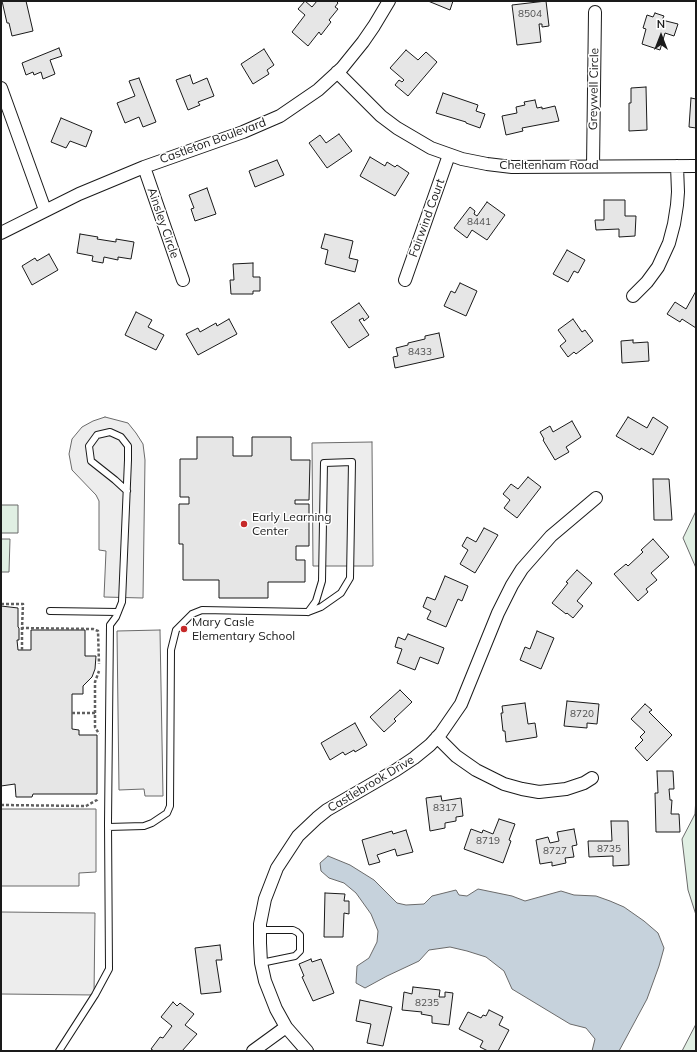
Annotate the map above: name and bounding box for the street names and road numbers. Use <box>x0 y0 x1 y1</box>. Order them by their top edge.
street label: Greywell Circle <box>586 48 602 130</box>
street label: Castleton Boulevard <box>158 115 268 167</box>
street label: Cheltenham Road <box>499 158 599 172</box>
street label: Fairwind Court <box>406 177 448 259</box>
street label: Ainsley Circle <box>144 186 182 260</box>
street label: Castlebrook Drive <box>325 753 417 815</box>

